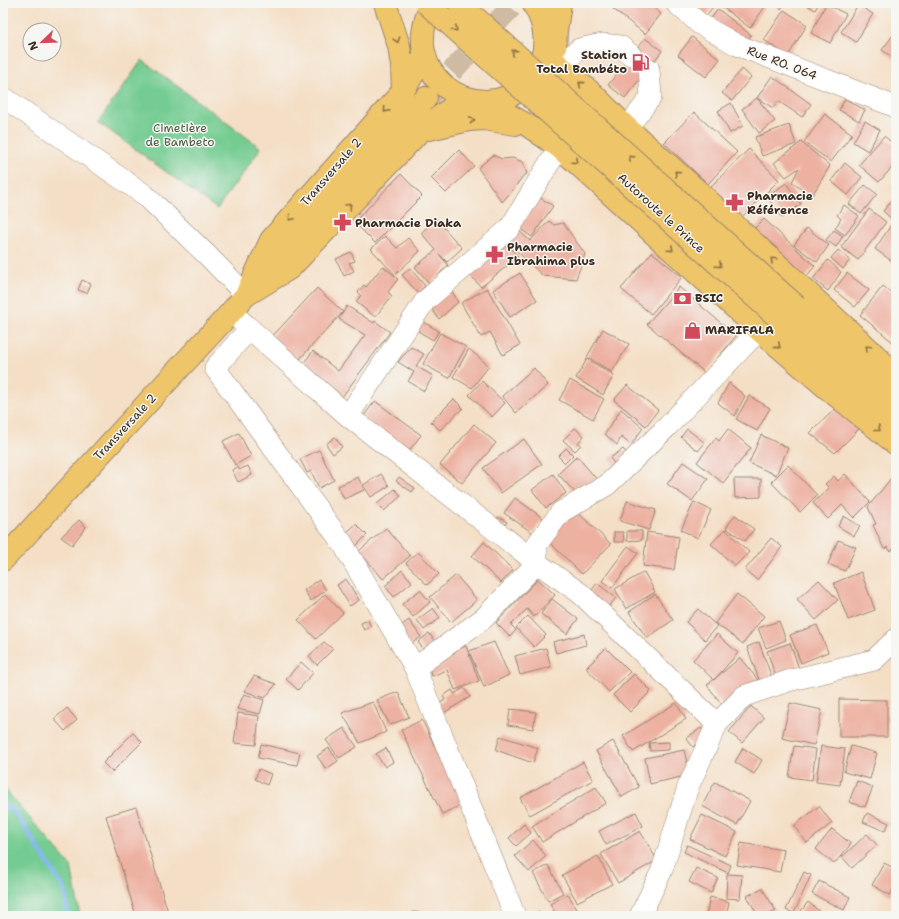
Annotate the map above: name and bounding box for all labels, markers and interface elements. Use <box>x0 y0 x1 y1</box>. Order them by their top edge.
north arrow <box>22 22 62 62</box>
one-way arrow <box>450 24 458 32</box>
one-way arrow <box>392 36 401 43</box>
text: N <box>25 39 42 53</box>
street label: Rue RO. 064 <box>745 42 819 84</box>
place label: Station Total Bambéto <box>536 47 627 77</box>
one-way arrow <box>511 50 519 57</box>
fuel station icon: Station Total Bambéto <box>630 52 650 72</box>
one-way arrow <box>579 82 586 89</box>
one-way arrow <box>383 105 390 113</box>
one-way arrow <box>469 116 475 125</box>
park label: Cimetière de Bambeto <box>146 120 214 150</box>
street label: Transversale 2 <box>297 134 365 210</box>
one-way arrow <box>629 156 636 163</box>
one-way arrow <box>570 157 578 164</box>
street label: Autoroute le Prince <box>614 170 708 257</box>
one-way arrow <box>674 170 681 177</box>
place label: Pharmacie Référence <box>747 188 813 218</box>
pharmacy icon: Pharmacie Référence <box>724 193 744 213</box>
one-way arrow <box>344 203 352 211</box>
pharmacy icon: Pharmacie Diaka <box>332 213 352 233</box>
one-way arrow <box>288 214 295 221</box>
place label: Pharmacie Diaka <box>355 215 462 231</box>
place label: Pharmacie Ibrahima plus <box>507 239 595 269</box>
pharmacy icon: Pharmacie Ibrahima plus <box>484 244 504 264</box>
one-way arrow <box>666 244 674 252</box>
one-way arrow <box>770 258 777 265</box>
one-way arrow <box>714 260 722 268</box>
bank icon: BSIC <box>672 288 692 308</box>
place label: BSIC <box>695 290 723 306</box>
shop icon: MARIFALA <box>682 320 702 340</box>
place label: MARIFALA <box>705 322 774 338</box>
one-way arrow <box>773 341 780 348</box>
one-way arrow <box>865 346 873 353</box>
street label: Transversale 2 <box>90 390 160 464</box>
one-way arrow <box>873 424 880 431</box>

